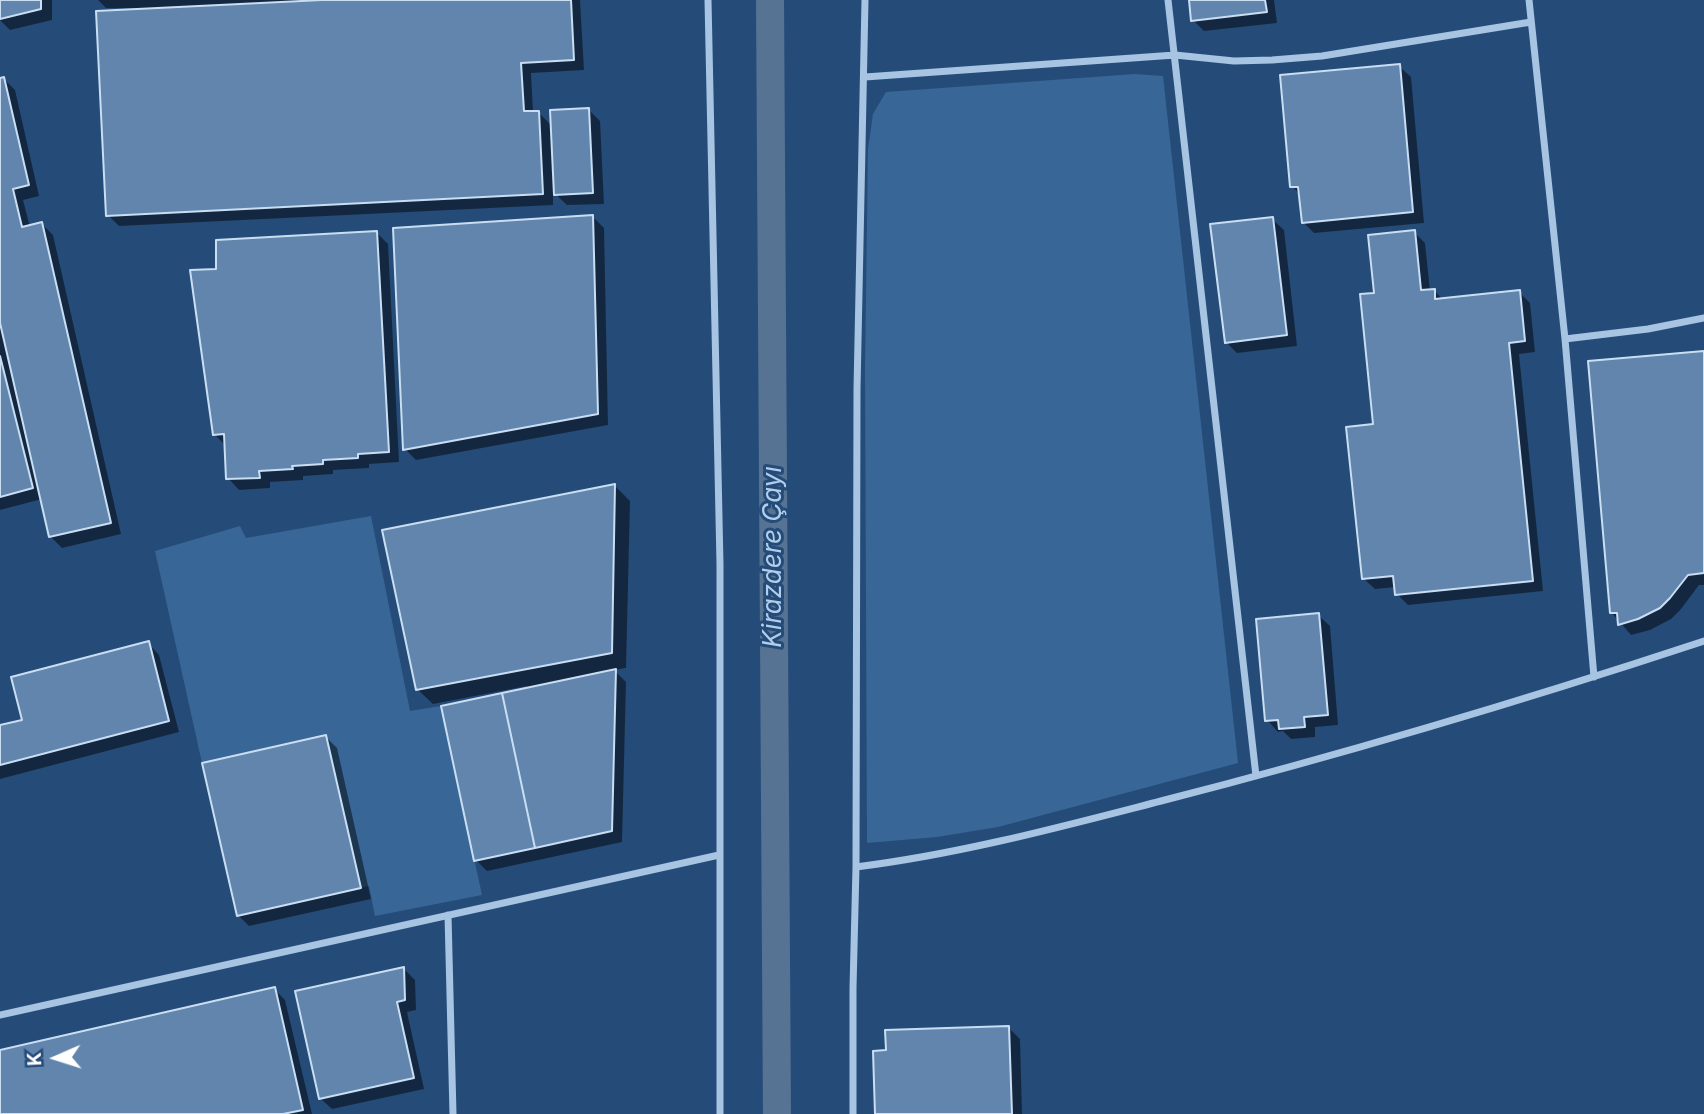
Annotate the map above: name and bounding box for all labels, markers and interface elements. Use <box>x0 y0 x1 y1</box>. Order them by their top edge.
water label: Kirazdere Çayı <box>757 466 789 648</box>
north arrow <box>21 1023 91 1093</box>
text: K <box>23 1052 46 1067</box>

